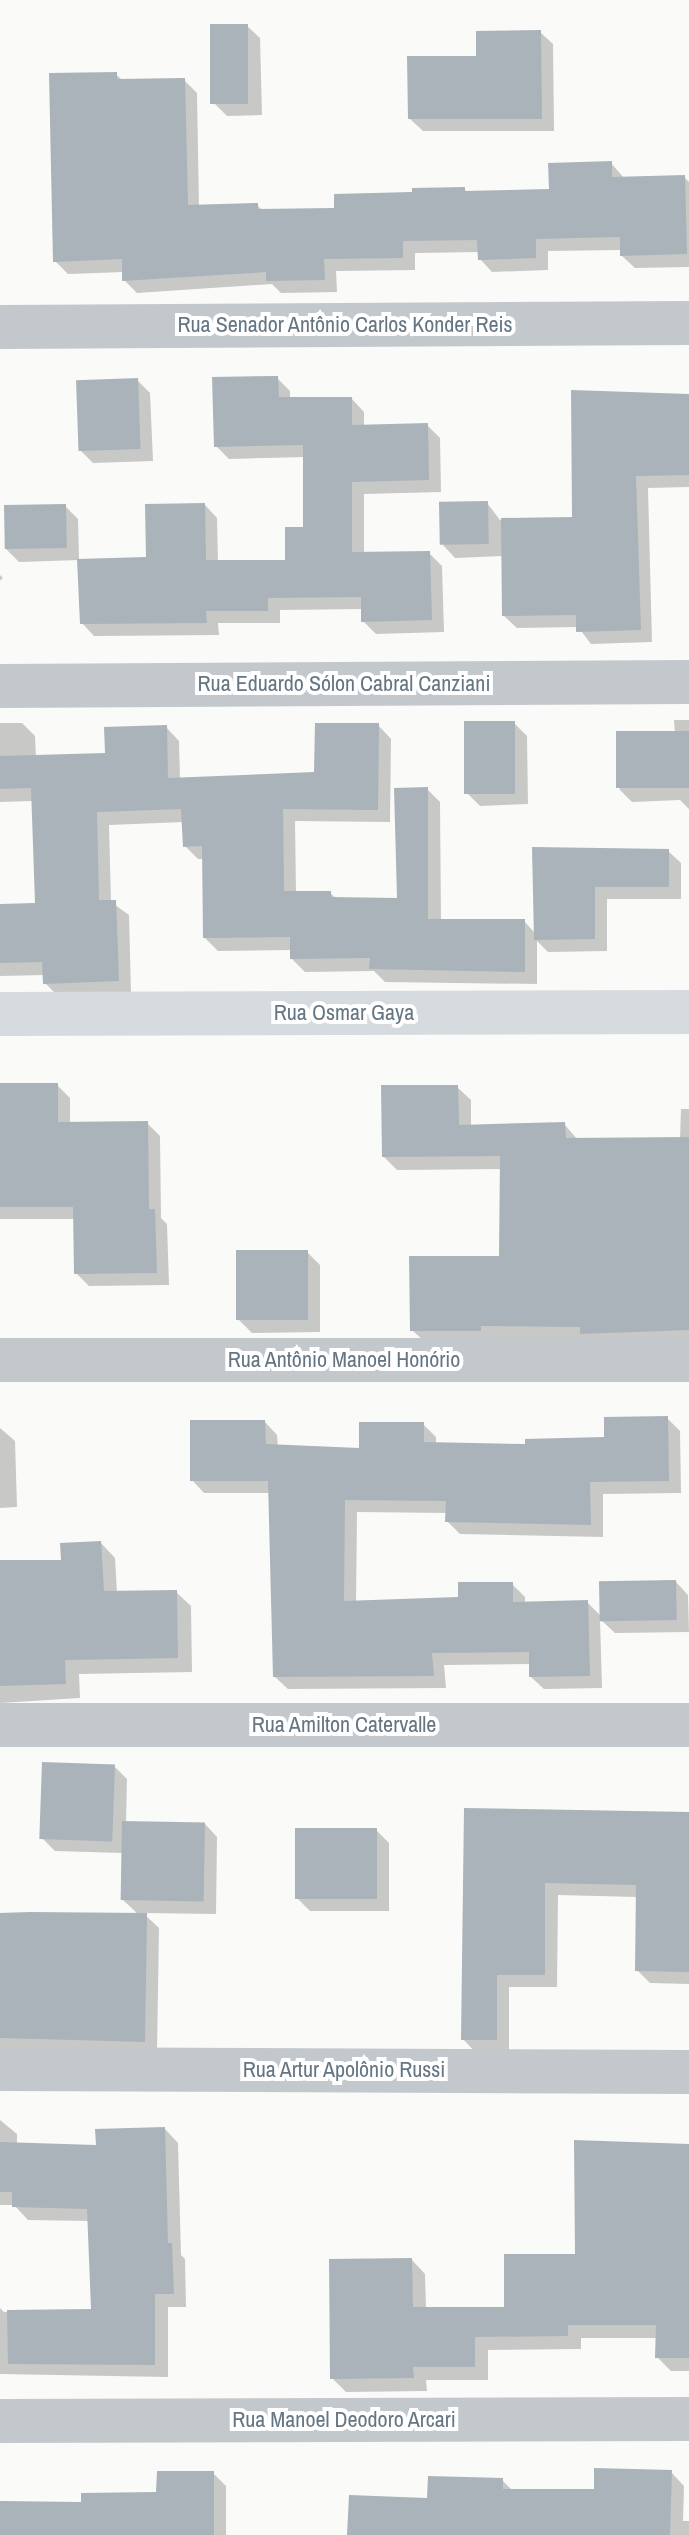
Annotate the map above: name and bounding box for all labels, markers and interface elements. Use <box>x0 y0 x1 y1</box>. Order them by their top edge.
street label: Rua Senador Antônio Carlos Konder Reis <box>177 312 513 338</box>
street label: Rua Eduardo Sólon Cabral Canziani <box>198 671 490 697</box>
street label: Rua Osmar Gaya <box>274 1000 414 1026</box>
street label: Rua Antônio Manoel Honório <box>227 1347 461 1373</box>
street label: Rua Amilton Catervalle <box>251 1712 437 1738</box>
street label: Rua Artur Apolônio Russi <box>242 2057 446 2083</box>
street label: Rua Manoel Deodoro Arcari <box>232 2407 456 2433</box>

